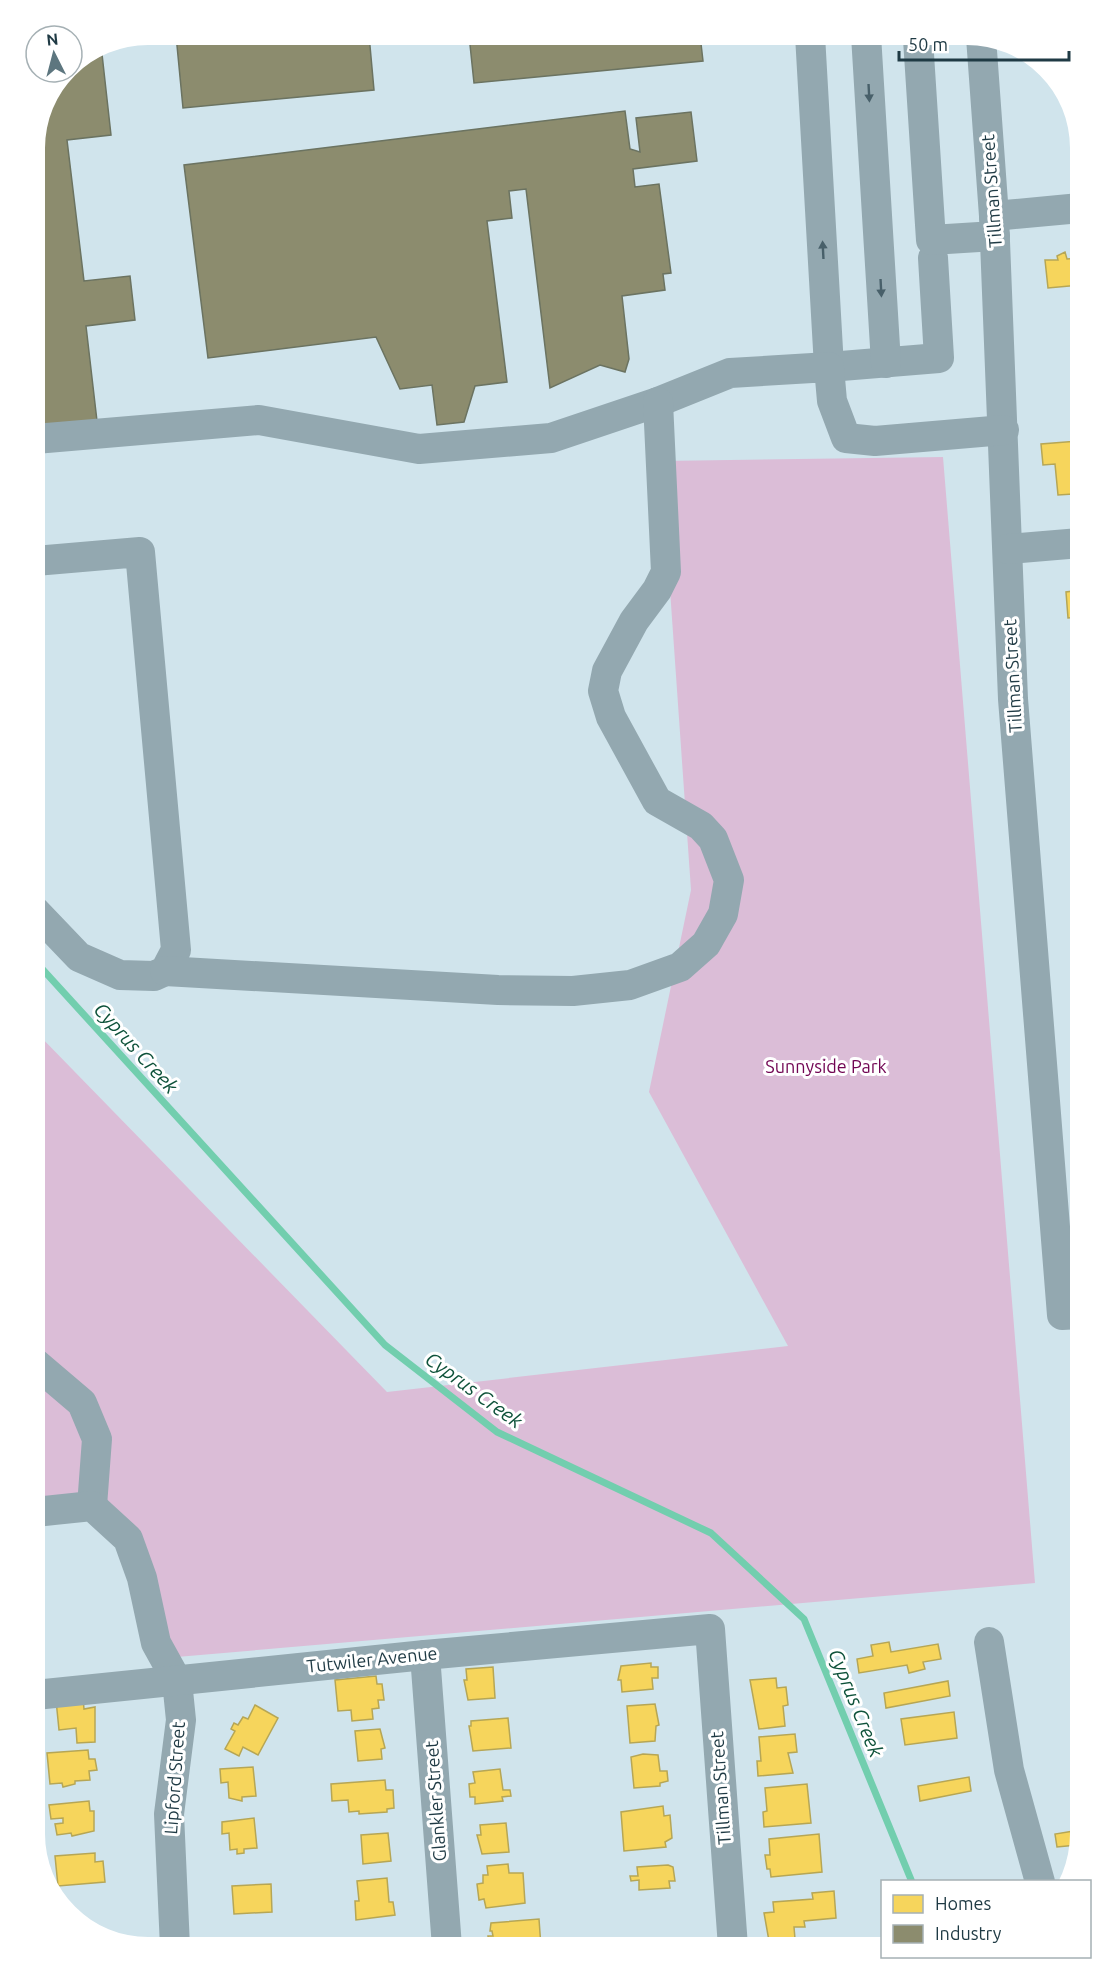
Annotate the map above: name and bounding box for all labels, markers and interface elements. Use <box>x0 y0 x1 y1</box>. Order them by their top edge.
north arrow <box>24 24 84 84</box>
scale bar <box>899 24 1068 62</box>
text: N <box>46 30 59 49</box>
text: 50 m <box>908 34 948 54</box>
one-way arrow <box>865 84 874 103</box>
street label: Tillman Street <box>977 134 1005 248</box>
one-way arrow <box>818 241 827 260</box>
one-way arrow <box>877 278 886 297</box>
street label: Tillman Street <box>999 619 1025 733</box>
water label: Cyprus Creek <box>90 997 184 1098</box>
park label: Sunnyside Park <box>765 1056 887 1076</box>
water label: Cyprus Creek <box>421 1347 528 1433</box>
street label: Tutwiler Avenue <box>305 1642 438 1676</box>
water label: Cyprus Creek <box>824 1645 889 1761</box>
street label: Lipford Street <box>160 1721 188 1835</box>
street label: Tillman Street <box>706 1731 734 1845</box>
street label: Glankler Street <box>421 1740 449 1862</box>
legend <box>881 1880 1091 1958</box>
text: Homes <box>935 1893 992 1913</box>
text: Industry <box>935 1923 1002 1943</box>

